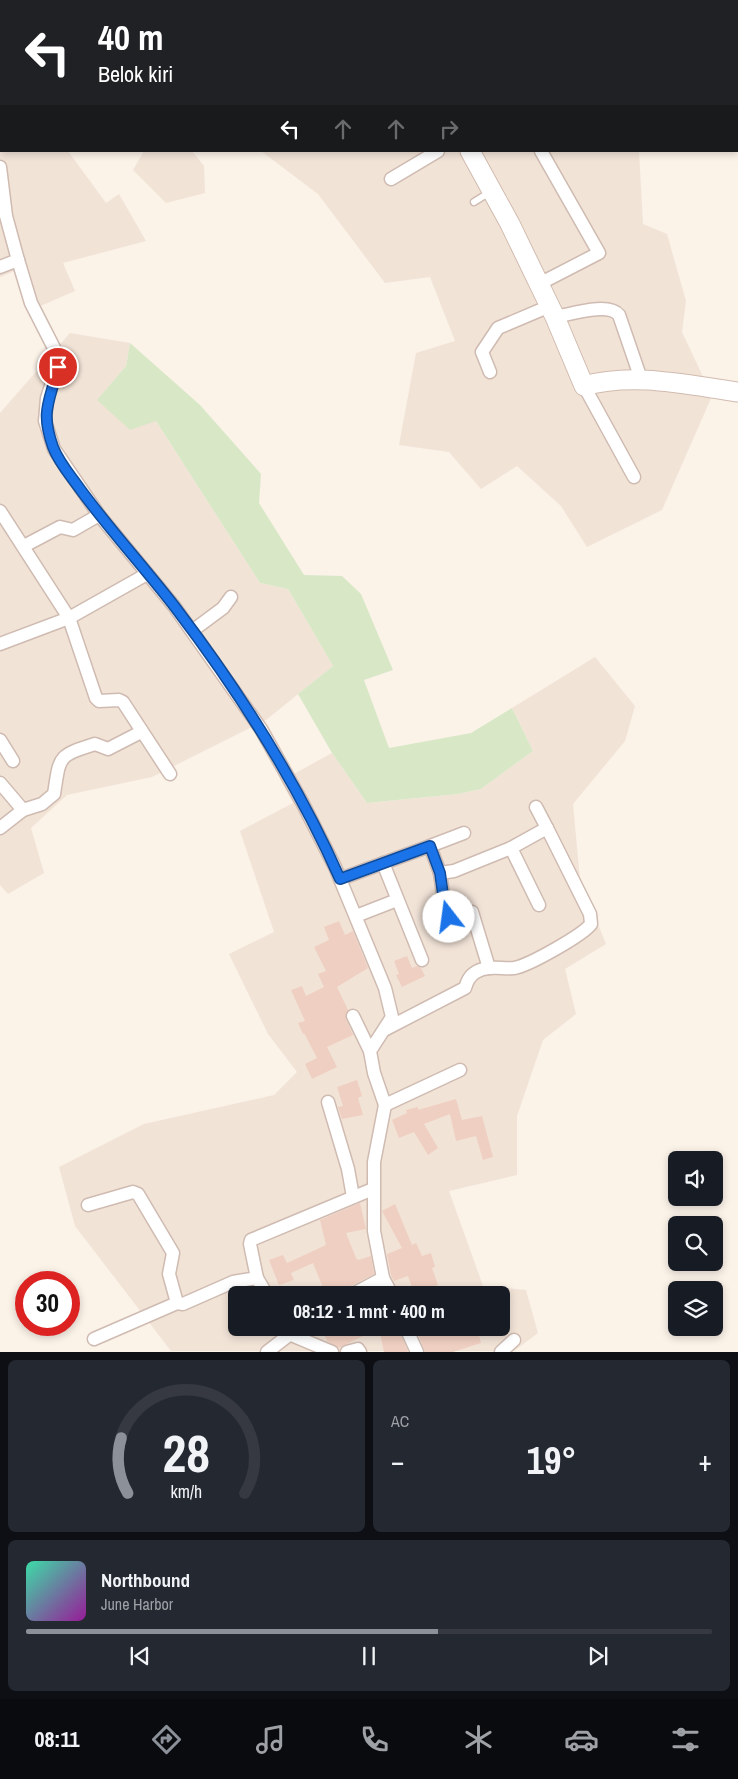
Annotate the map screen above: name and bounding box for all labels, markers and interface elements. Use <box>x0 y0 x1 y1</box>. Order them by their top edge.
text: 40 m <box>98 14 163 61</box>
icon: left <box>15 20 80 85</box>
text: Belok kiri <box>98 59 173 89</box>
icon: left <box>276 115 304 143</box>
icon: ahead <box>329 115 357 143</box>
icon: ahead <box>382 115 410 143</box>
icon: right <box>435 115 463 143</box>
pin <box>37 346 79 388</box>
icon: arrive <box>44 353 72 381</box>
position arrow <box>422 890 474 942</box>
map controls <box>668 1151 723 1336</box>
button: sound <box>668 1151 723 1206</box>
button: search <box>668 1216 723 1271</box>
speed limit sign: 30 <box>15 1271 80 1336</box>
button: layers <box>668 1281 723 1336</box>
text: 08:12 · 1 mnt · 400 m <box>293 1298 445 1324</box>
text: AC <box>391 1410 409 1432</box>
text: 28 <box>163 1418 210 1488</box>
text: 19° <box>527 1435 576 1486</box>
text: − <box>391 1442 404 1480</box>
text: + <box>699 1442 712 1480</box>
text: km/h <box>171 1480 202 1504</box>
text: Northbound <box>101 1567 190 1593</box>
text: June Harbor <box>101 1593 173 1615</box>
icon: previous <box>126 1642 154 1670</box>
icon: pause <box>355 1642 383 1670</box>
icon: next <box>584 1642 612 1670</box>
icon: directions <box>149 1722 184 1757</box>
icon: music <box>253 1722 288 1757</box>
icon: phone <box>357 1722 392 1757</box>
icon: climate <box>461 1722 496 1757</box>
icon: car <box>564 1722 599 1757</box>
icon: filters <box>668 1722 703 1757</box>
text: 08:11 <box>34 1724 80 1754</box>

